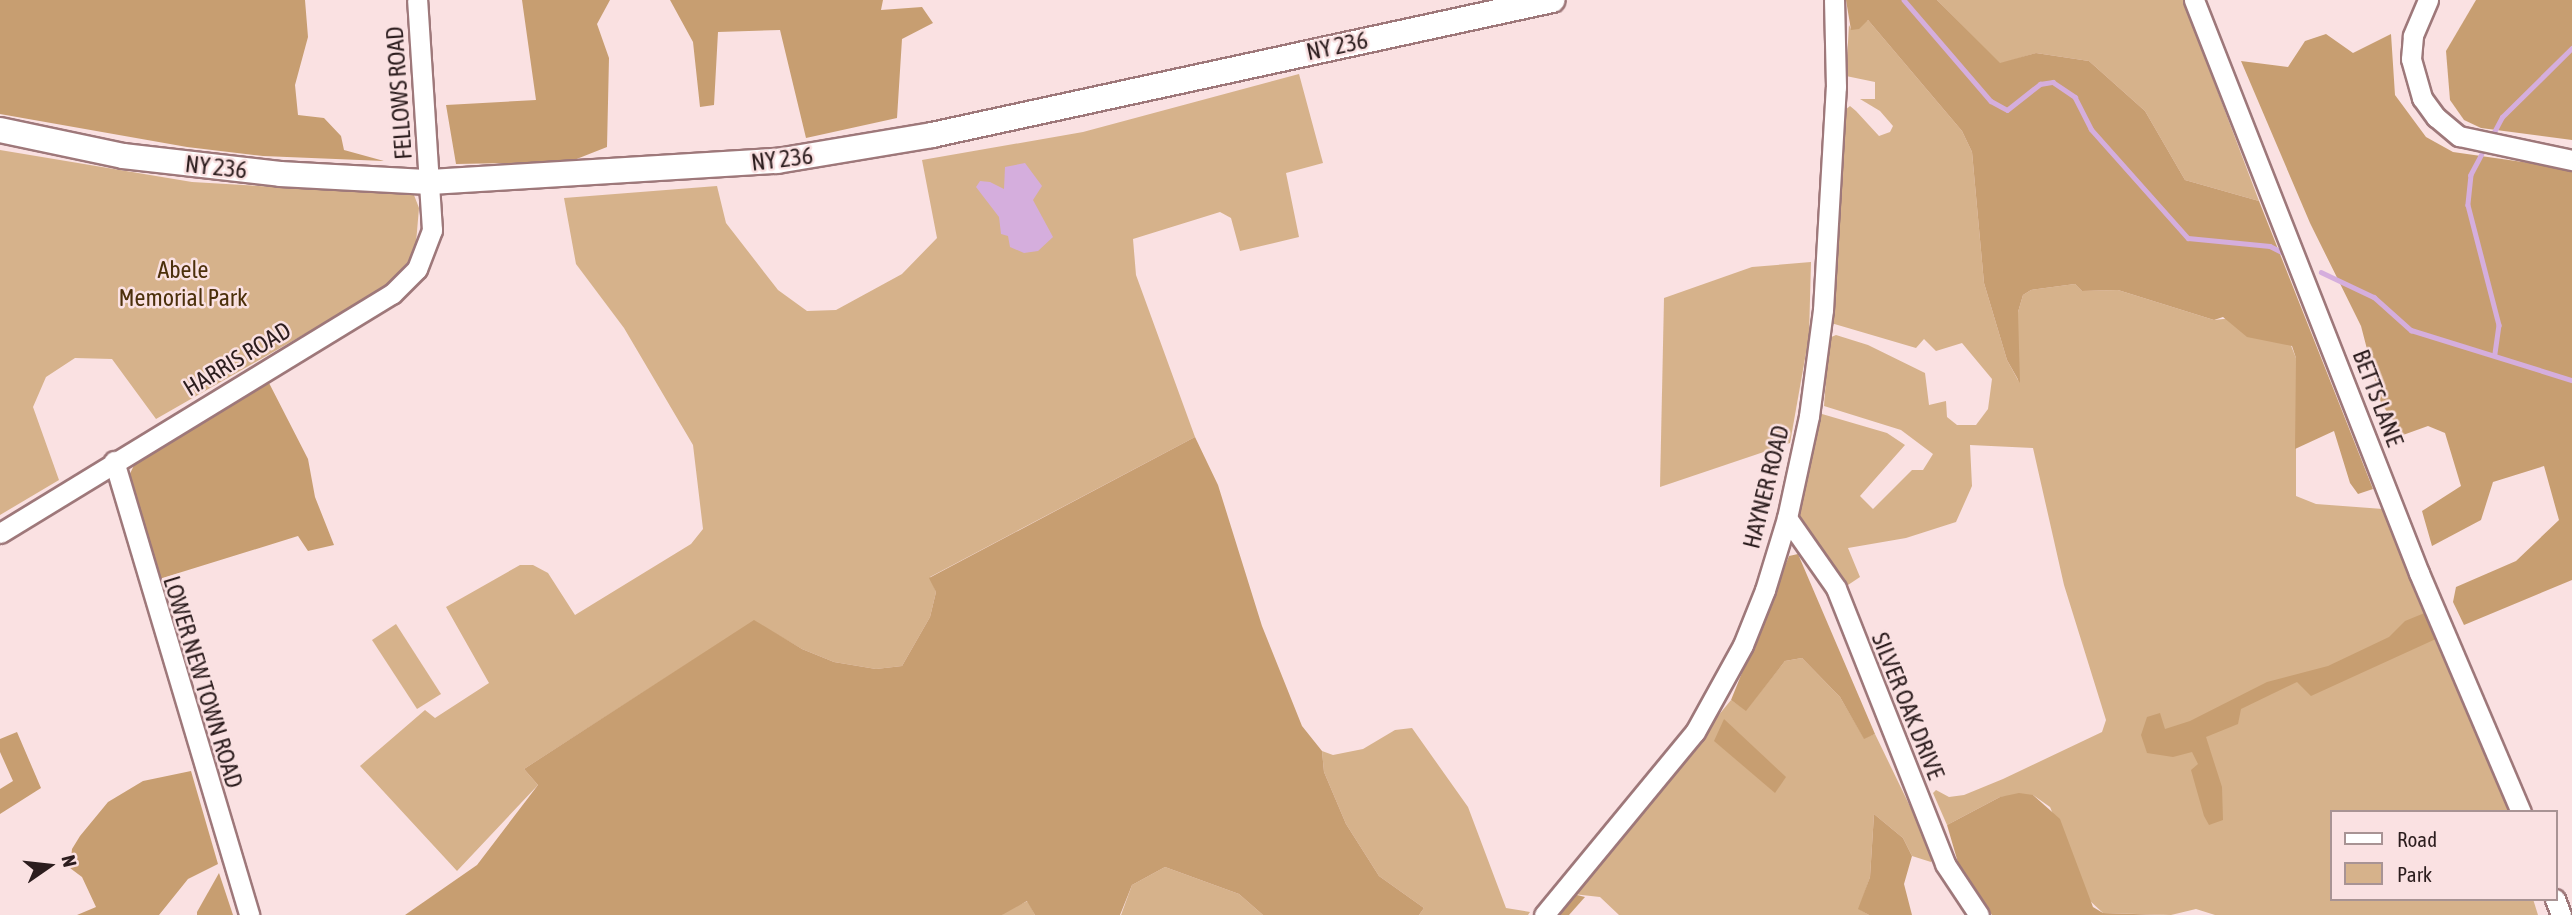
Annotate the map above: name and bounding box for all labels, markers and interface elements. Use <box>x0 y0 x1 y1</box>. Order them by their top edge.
street label: FELLOWS ROAD <box>380 25 418 161</box>
street label: NY 236 <box>1304 25 1370 67</box>
street label: NY 236 <box>749 141 815 177</box>
street label: NY 236 <box>184 149 248 185</box>
park label: Abele Memorial Park <box>118 256 248 312</box>
street label: HARRIS ROAD <box>178 316 296 402</box>
street label: BETTS LANE <box>2346 345 2410 451</box>
street label: HAYNER ROAD <box>1737 422 1795 552</box>
street label: LOWER NEW TOWN ROAD <box>157 572 249 792</box>
street label: SILVER OAK DRIVE <box>1865 628 1951 784</box>
legend <box>2330 810 2558 901</box>
text: Road <box>2397 827 2437 851</box>
north arrow <box>14 831 84 901</box>
text: N <box>57 853 81 869</box>
text: Park <box>2397 862 2432 886</box>

